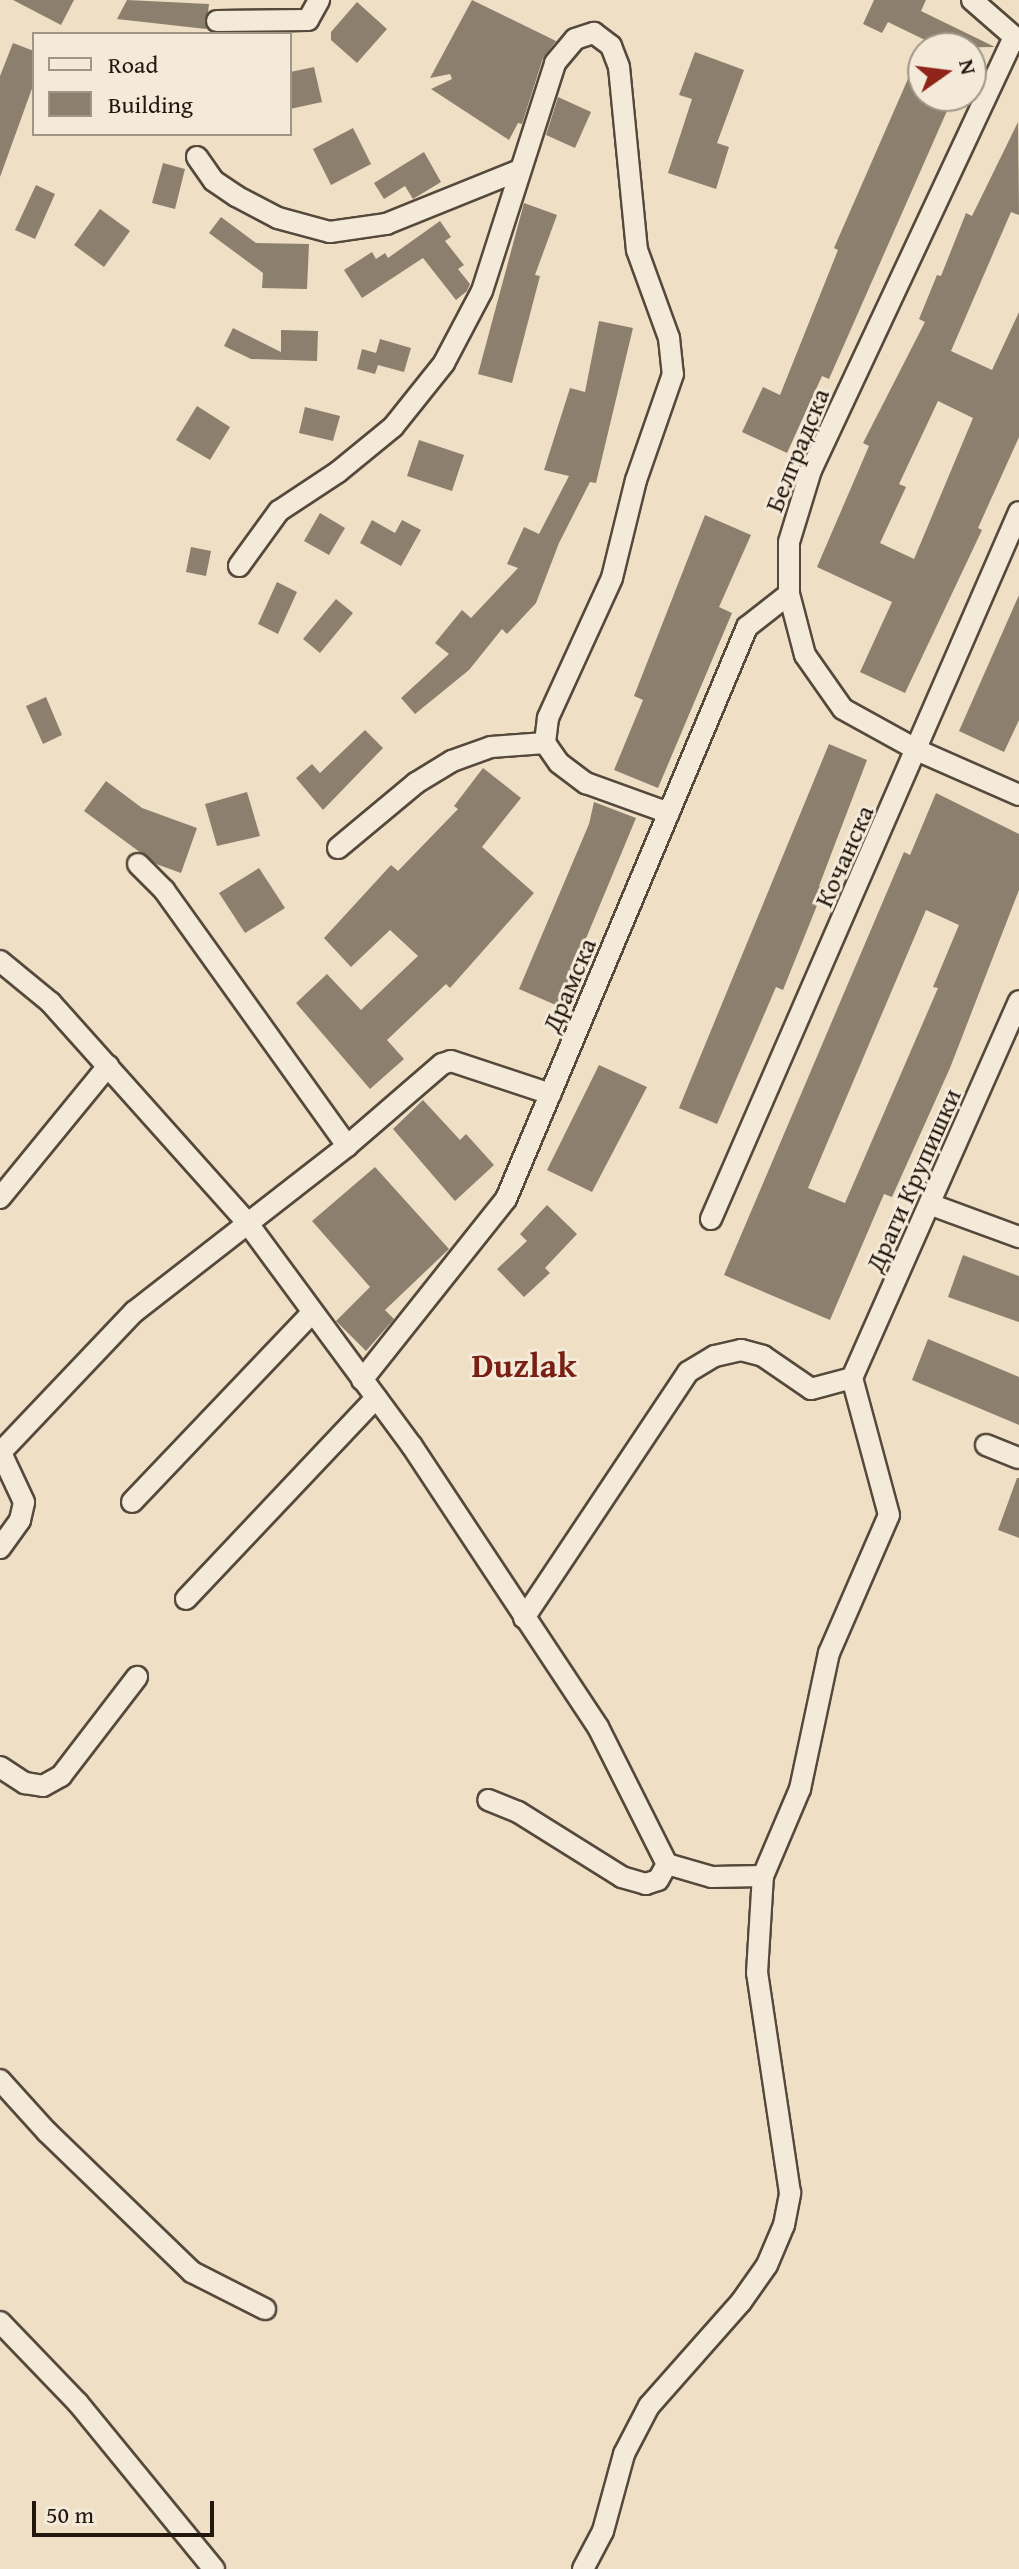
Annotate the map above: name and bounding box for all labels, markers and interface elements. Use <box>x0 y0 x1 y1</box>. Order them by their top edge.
legend <box>32 32 292 136</box>
north arrow <box>907 32 987 112</box>
text: Road <box>108 47 158 82</box>
text: N <box>951 56 986 78</box>
text: Building <box>108 87 193 122</box>
street label: Белградска <box>758 384 836 516</box>
street label: Кочанска <box>808 800 880 912</box>
street label: Драмска <box>535 933 603 1037</box>
street label: Драги Крупишки <box>859 1084 967 1276</box>
district label: Duzlak <box>471 1345 577 1385</box>
scale bar <box>36 2485 218 2535</box>
text: 50 m <box>46 2497 94 2532</box>

